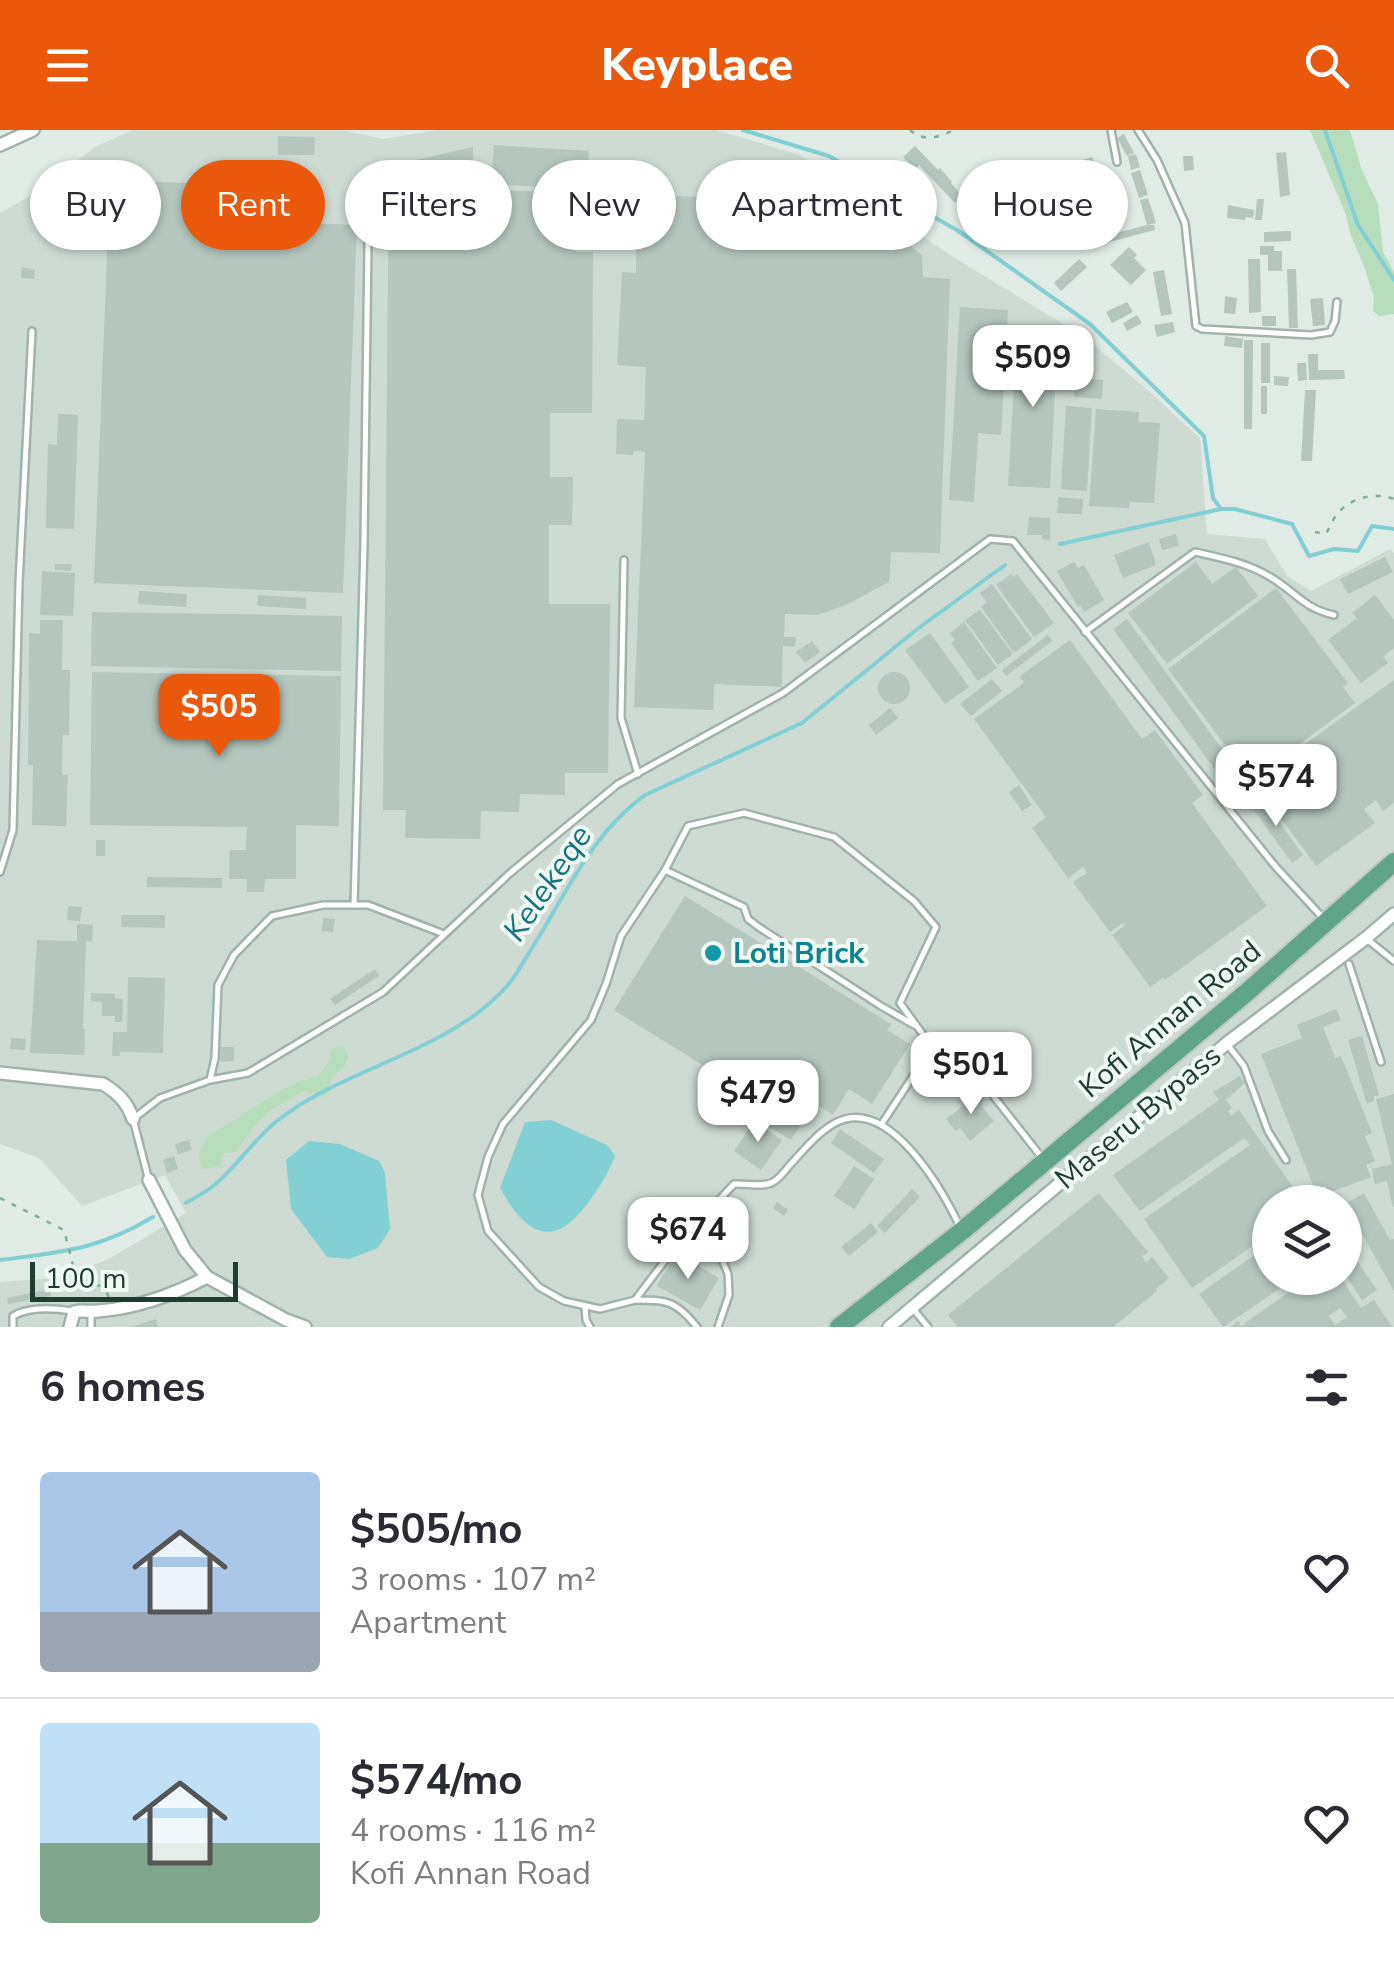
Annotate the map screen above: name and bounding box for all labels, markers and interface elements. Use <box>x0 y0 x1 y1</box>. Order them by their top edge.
text: Keyplace <box>601 35 793 96</box>
icon: menu <box>40 38 95 93</box>
icon: search <box>1299 38 1354 93</box>
chip: Buy <box>30 160 161 250</box>
chip: Rent <box>181 160 325 250</box>
chip: Filters <box>345 160 512 250</box>
chip: New <box>532 160 676 250</box>
chip: Apartment <box>696 160 937 250</box>
chip: House <box>957 160 1128 250</box>
pin: $509 <box>974 325 1092 410</box>
text: $509 <box>995 336 1071 379</box>
pin: $505 <box>160 674 278 759</box>
text: $505 <box>181 685 257 728</box>
pin: $574 <box>1217 744 1335 829</box>
text: $574 <box>1238 755 1314 798</box>
water label: Kelekeqe <box>493 817 602 950</box>
street label: Kofi Annan Road <box>1071 931 1270 1108</box>
place label: Loti Brick <box>733 933 865 974</box>
marker: Loti Brick <box>702 942 724 964</box>
pin: $501 <box>912 1032 1030 1117</box>
street label: Maseru Bypass <box>1047 1036 1230 1199</box>
text: $501 <box>933 1043 1009 1086</box>
pin: $479 <box>699 1060 817 1145</box>
text: $479 <box>720 1071 796 1114</box>
map controls <box>1252 1185 1362 1295</box>
button: layers <box>1252 1185 1362 1295</box>
pin: $674 <box>629 1197 747 1282</box>
text: $674 <box>650 1208 726 1251</box>
scale bar <box>30 1257 238 1302</box>
text: 100 m <box>45 1260 127 1298</box>
text: 6 homes <box>40 1359 205 1416</box>
icon: filters <box>1299 1360 1354 1415</box>
text: $505/mo <box>350 1501 522 1558</box>
icon: home <box>120 1512 240 1632</box>
icon: heart <box>1299 1545 1354 1600</box>
text: 3 rooms · 107 m² <box>350 1558 596 1601</box>
text: Apartment <box>350 1601 506 1644</box>
text: $574/mo <box>350 1752 522 1809</box>
icon: home <box>120 1763 240 1883</box>
icon: heart <box>1299 1796 1354 1851</box>
text: 4 rooms · 116 m² <box>350 1809 596 1852</box>
text: Kofi Annan Road <box>350 1852 591 1895</box>

